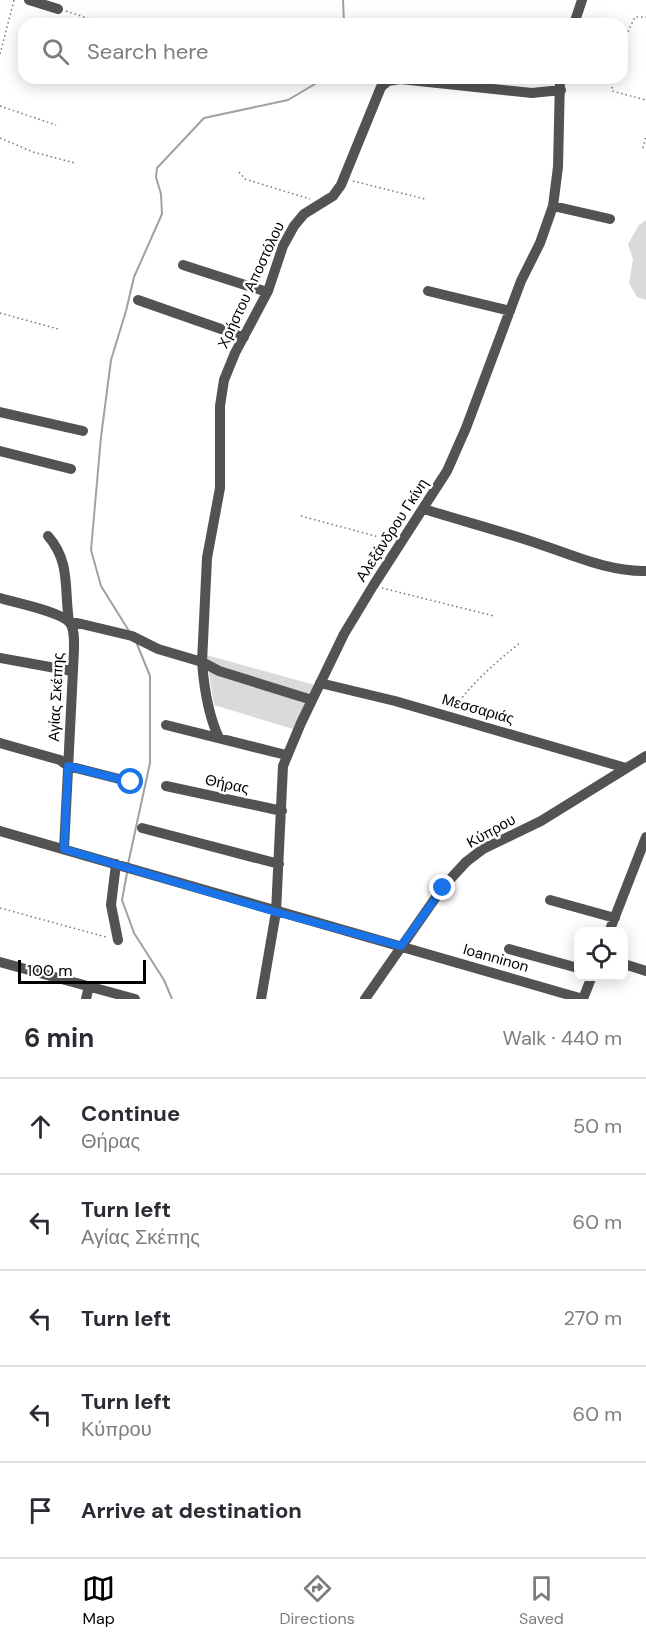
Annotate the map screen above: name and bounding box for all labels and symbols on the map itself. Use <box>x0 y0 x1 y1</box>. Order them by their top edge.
street label: Χρήστου Αποστόλου <box>213 218 289 352</box>
street label: Αλεξάνδρου Γκίνη <box>351 475 433 585</box>
street label: Αγίας Σκέπης <box>44 652 68 742</box>
street label: Μεσσαριάς <box>440 689 516 729</box>
route start <box>117 768 143 794</box>
street label: Θήρας <box>203 770 251 798</box>
street label: Κύπρου <box>463 809 519 853</box>
route end <box>429 874 455 900</box>
street label: Ioanninon <box>461 939 531 977</box>
scale bar <box>18 957 146 984</box>

